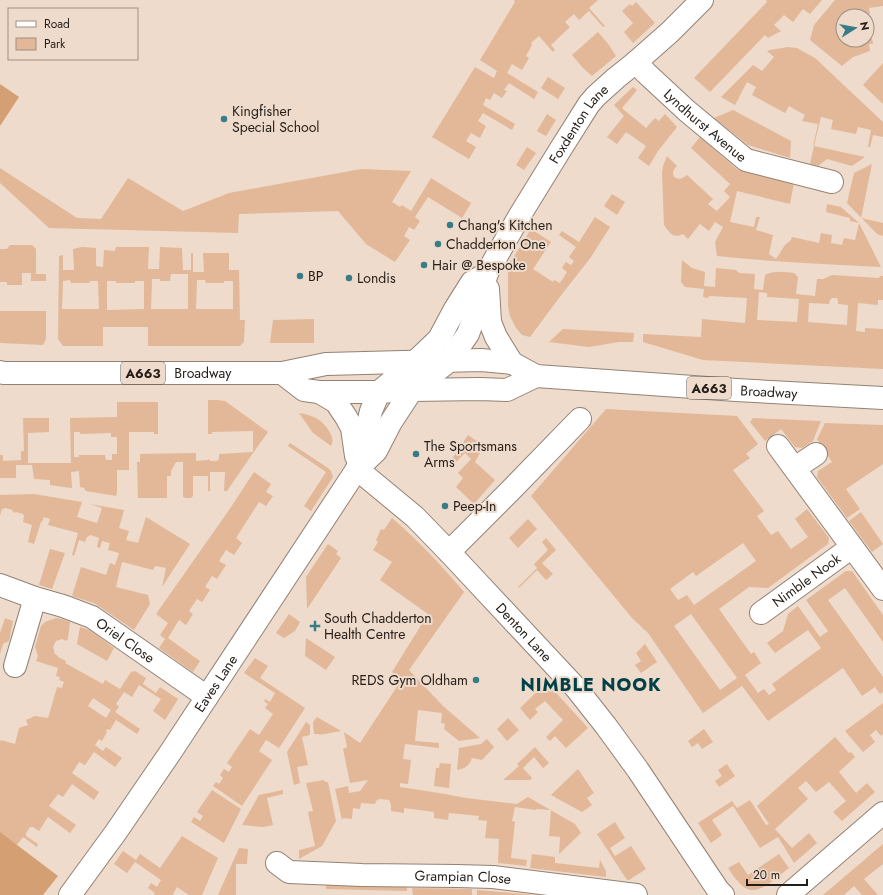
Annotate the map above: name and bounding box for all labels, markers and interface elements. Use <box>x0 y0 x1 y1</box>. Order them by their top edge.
legend <box>8 8 138 60</box>
north arrow <box>835 8 875 48</box>
text: Road <box>44 15 70 33</box>
text: N <box>856 20 874 32</box>
text: Park <box>44 35 66 53</box>
street label: Foxdenton Lane <box>544 80 613 167</box>
street label: Lyndhurst Avenue <box>659 84 751 167</box>
place label: Kingfisher Special School <box>232 101 320 137</box>
marker: Kingfisher Special School <box>219 114 229 124</box>
place label: Chang's Kitchen <box>458 215 553 235</box>
marker: Chang's Kitchen <box>445 220 455 230</box>
place label: Chadderton One <box>446 234 546 254</box>
marker: Chadderton One <box>433 239 443 249</box>
place label: Hair @ Bespoke <box>432 255 526 275</box>
marker: Hair @ Bespoke <box>419 260 429 270</box>
place label: BP <box>308 266 324 286</box>
place label: Londis <box>357 268 396 288</box>
marker: BP <box>295 271 305 281</box>
marker: Londis <box>344 273 354 283</box>
road number: A663 <box>121 362 165 384</box>
street label: Broadway <box>174 363 232 383</box>
road number: A663 <box>687 377 731 399</box>
street label: Broadway <box>740 380 799 403</box>
place label: The Sportsmans Arms <box>424 436 517 472</box>
marker: The Sportsmans Arms <box>411 449 421 459</box>
place label: Peep-In <box>453 496 496 516</box>
marker: Peep-In <box>440 501 450 511</box>
street label: Nimble Nook <box>768 548 845 612</box>
street label: Denton Lane <box>491 598 557 666</box>
place label: South Chadderton Health Centre <box>324 608 432 644</box>
street label: Oriel Close <box>92 613 159 668</box>
marker: South Chadderton Health Centre <box>309 620 321 632</box>
street label: Eaves Lane <box>190 651 242 716</box>
place label: REDS Gym Oldham <box>351 670 468 690</box>
district label: NIMBLE NOOK <box>520 672 662 698</box>
marker: REDS Gym Oldham <box>471 675 481 685</box>
scale bar <box>747 861 807 887</box>
street label: Grampian Close <box>415 866 512 889</box>
text: 20 m <box>753 866 780 884</box>

